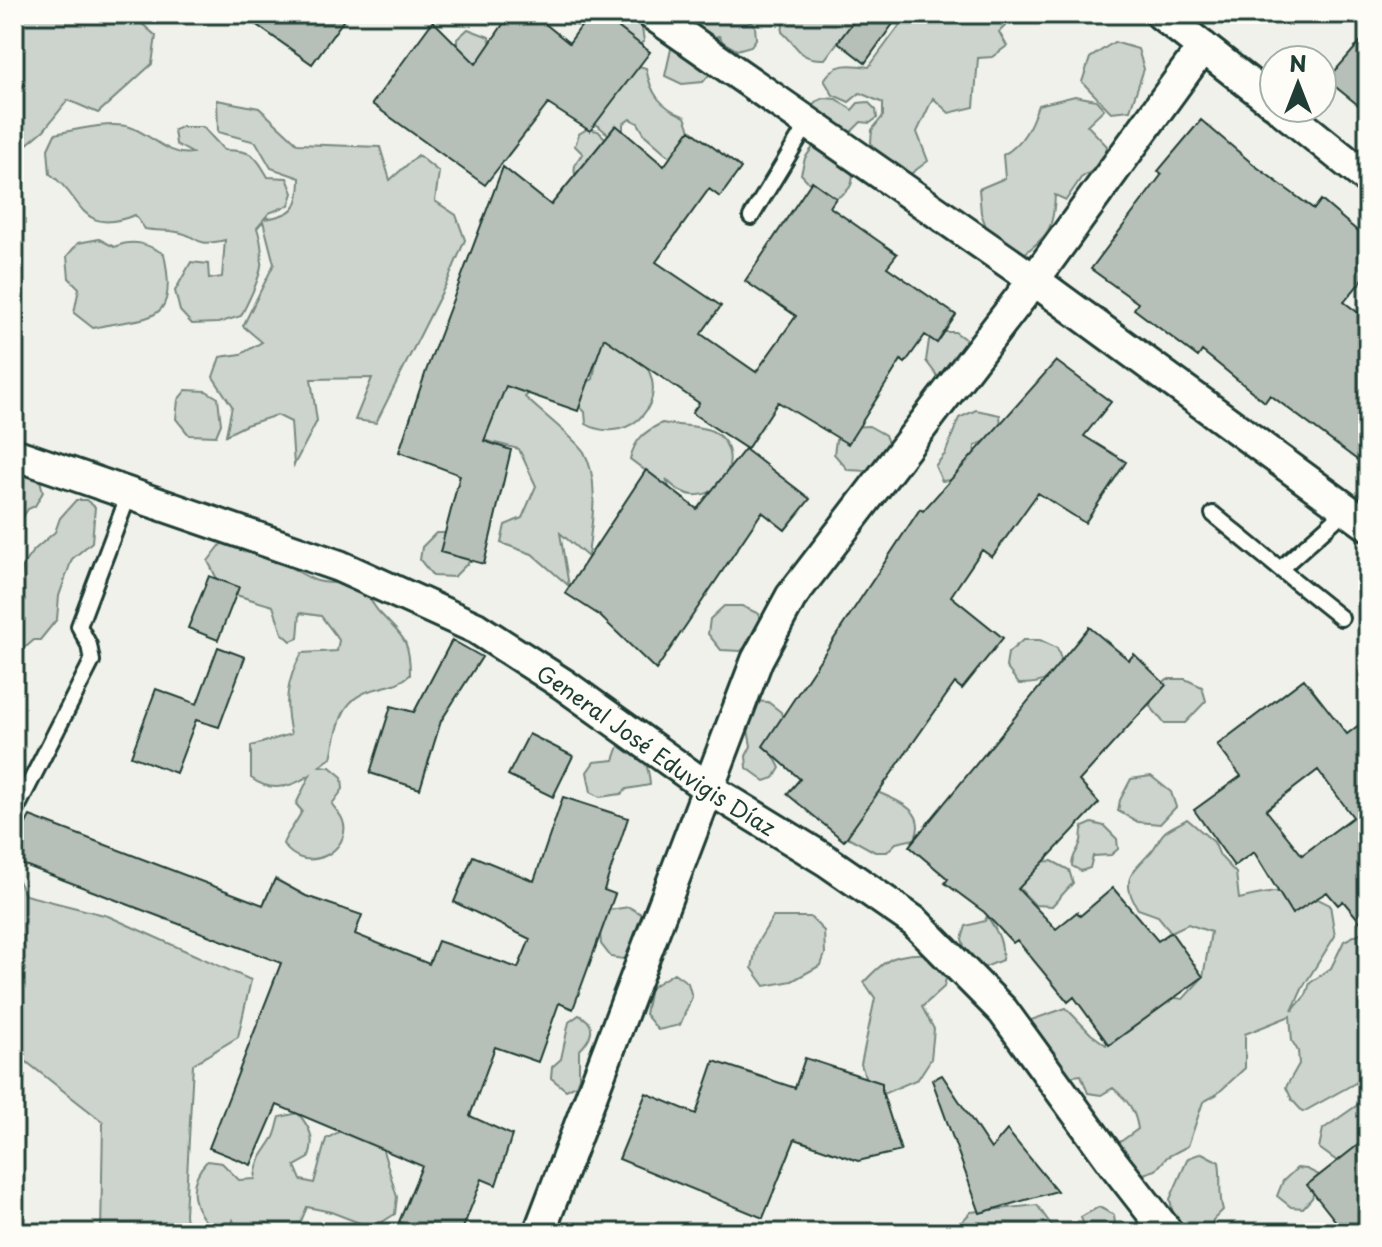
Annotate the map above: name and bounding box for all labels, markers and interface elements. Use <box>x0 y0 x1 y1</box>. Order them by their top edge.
north arrow <box>1258 44 1338 124</box>
text: N <box>1289 46 1307 79</box>
street label: General José Eduvigis Díaz <box>531 655 783 843</box>

